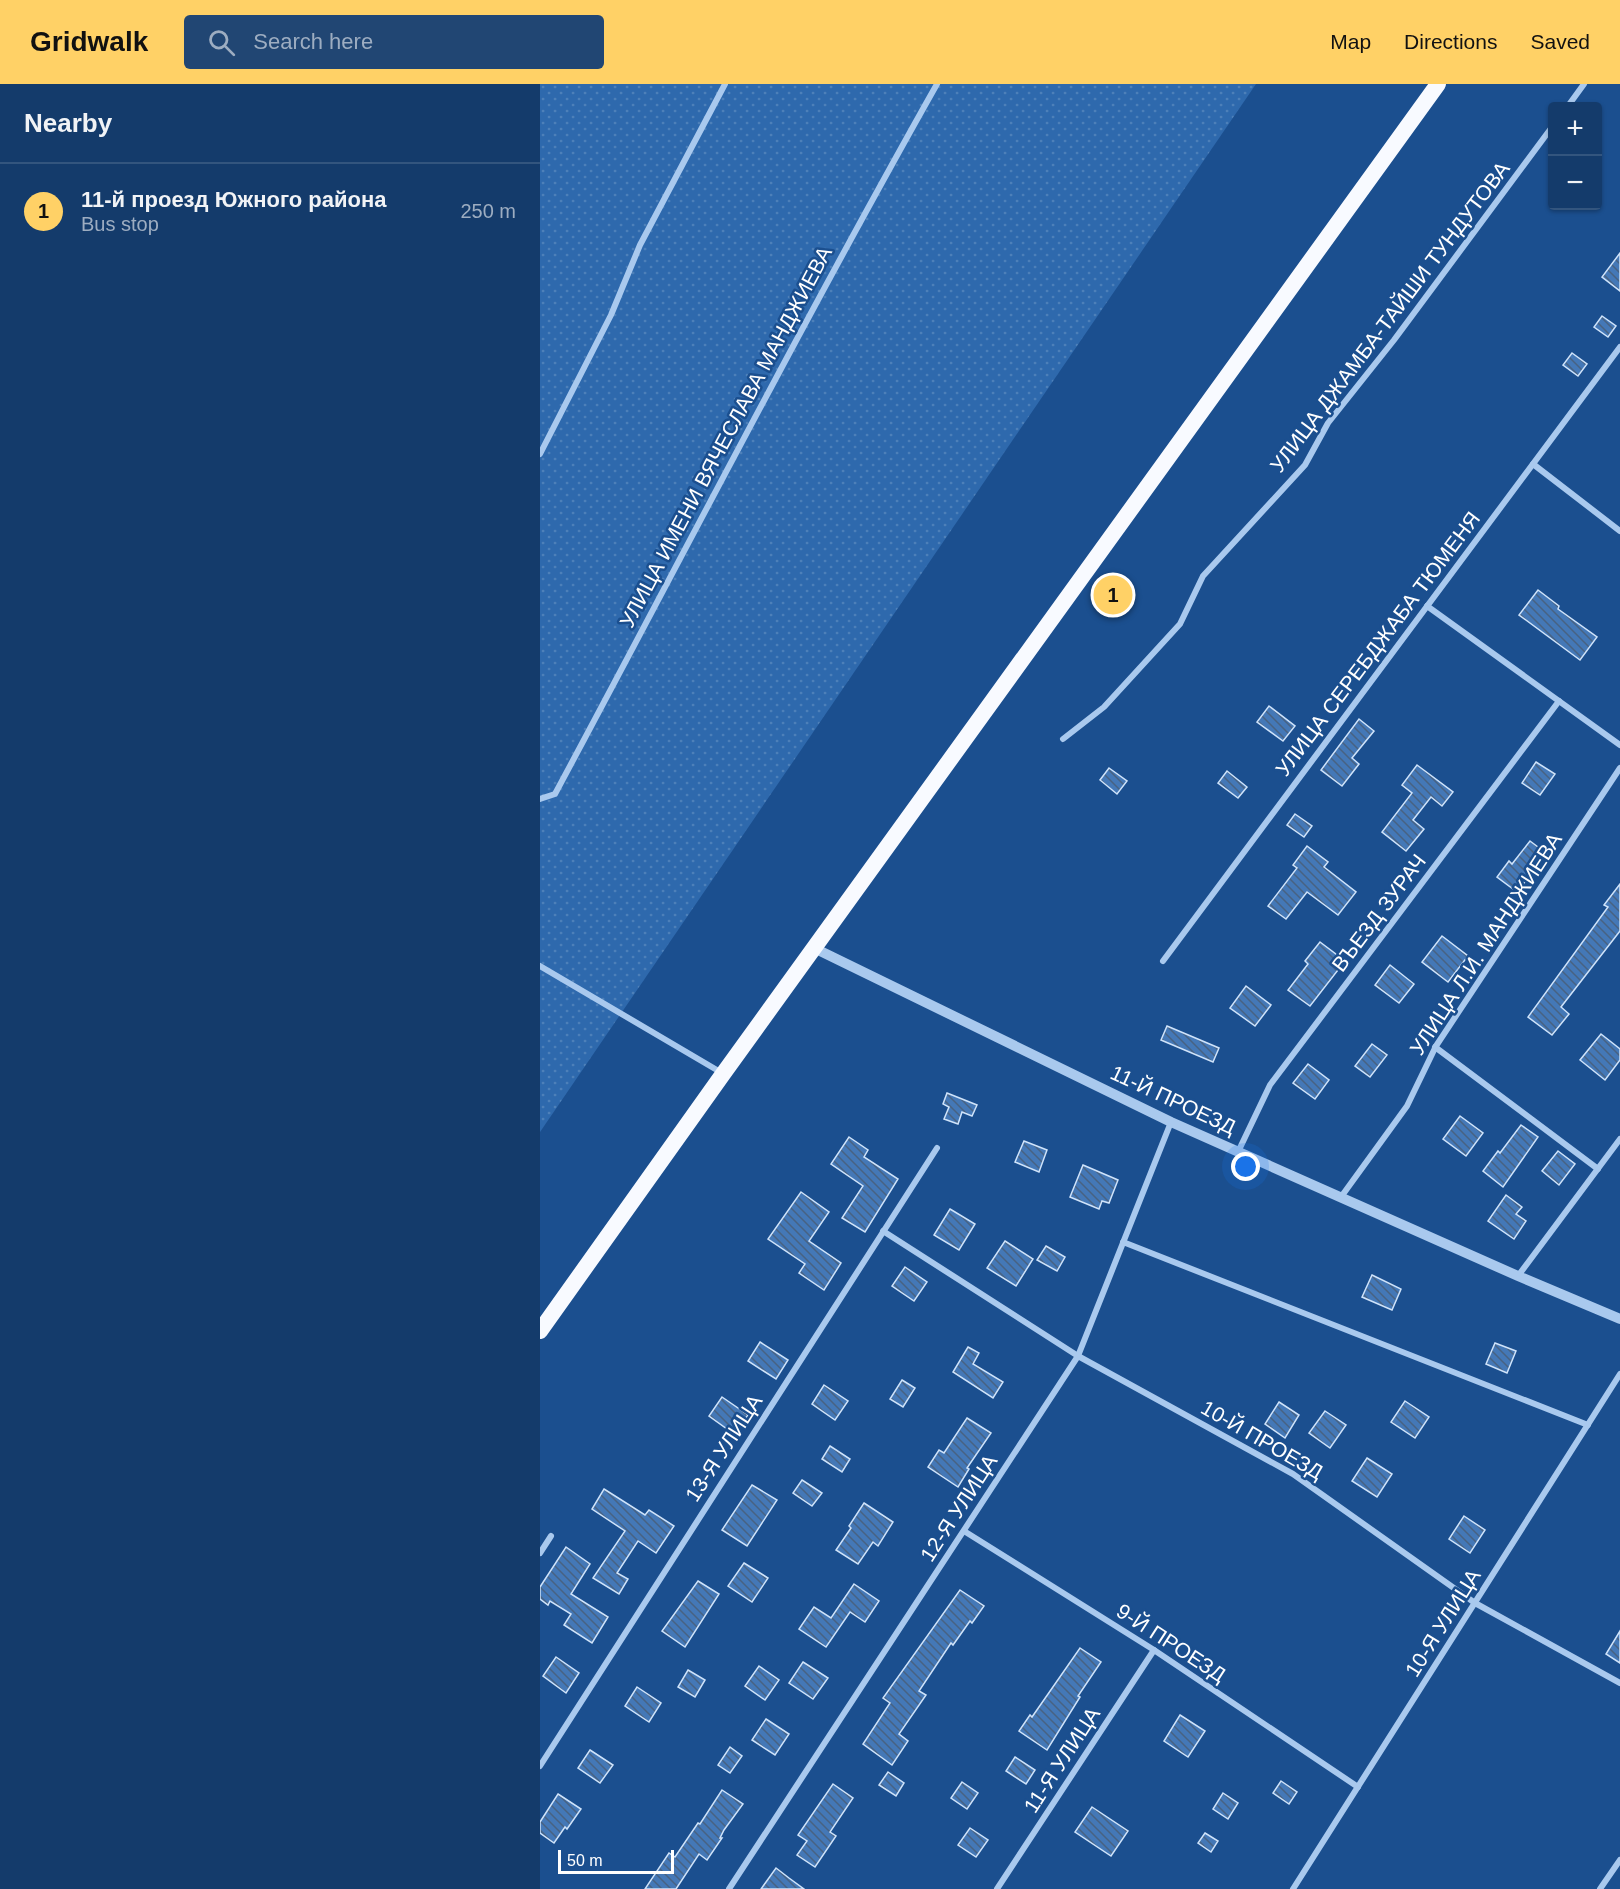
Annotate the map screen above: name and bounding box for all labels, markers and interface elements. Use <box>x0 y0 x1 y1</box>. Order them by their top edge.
search box <box>184 15 604 69</box>
text: Gridwalk <box>30 26 148 57</box>
icon: search <box>205 26 238 59</box>
text: Search here <box>253 29 373 54</box>
text: Map <box>1330 30 1371 53</box>
text: Directions <box>1404 30 1497 53</box>
text: Saved <box>1530 30 1590 53</box>
map controls <box>1548 102 1602 210</box>
button: + <box>1548 102 1602 156</box>
text: Nearby <box>24 108 112 138</box>
button: − <box>1548 156 1602 210</box>
street label: УЛИЦА ДЖАМБА-ТАЙШИ ТУНДУТОВА <box>1265 157 1514 476</box>
text: 11-й проезд Южного района <box>81 187 387 212</box>
text: 1 <box>38 200 49 222</box>
text: 250 m <box>460 200 516 222</box>
text: Bus stop <box>81 213 159 235</box>
street label: УЛИЦА ИМЕНИ ВЯЧЕСЛАВА МАНДЖИЕВА <box>615 242 836 631</box>
street label: УЛИЦА СЕРЕБДЖАБА ТЮМЕНЯ <box>1271 507 1484 780</box>
pin: 1 <box>1094 572 1132 618</box>
street label: УЛИЦА Л.И. МАНДЖИЕВА <box>1405 828 1566 1059</box>
street label: ВЪЕЗД ЗУРАЧ <box>1327 850 1430 976</box>
street label: 11-Й ПРОЕЗД <box>1107 1061 1239 1139</box>
your location <box>1231 1152 1260 1181</box>
street label: 13-Я УЛИЦА <box>681 1390 767 1505</box>
street label: 10-Й ПРОЕЗД <box>1197 1395 1327 1484</box>
street label: 12-Я УЛИЦА <box>916 1450 1002 1565</box>
street label: 10-Я УЛИЦА <box>1400 1565 1485 1681</box>
street label: 9-Й ПРОЕЗД <box>1113 1599 1230 1686</box>
street label: 11-Я УЛИЦА <box>1019 1703 1104 1817</box>
scale bar <box>558 1847 674 1874</box>
text: 50 m <box>567 1852 603 1869</box>

